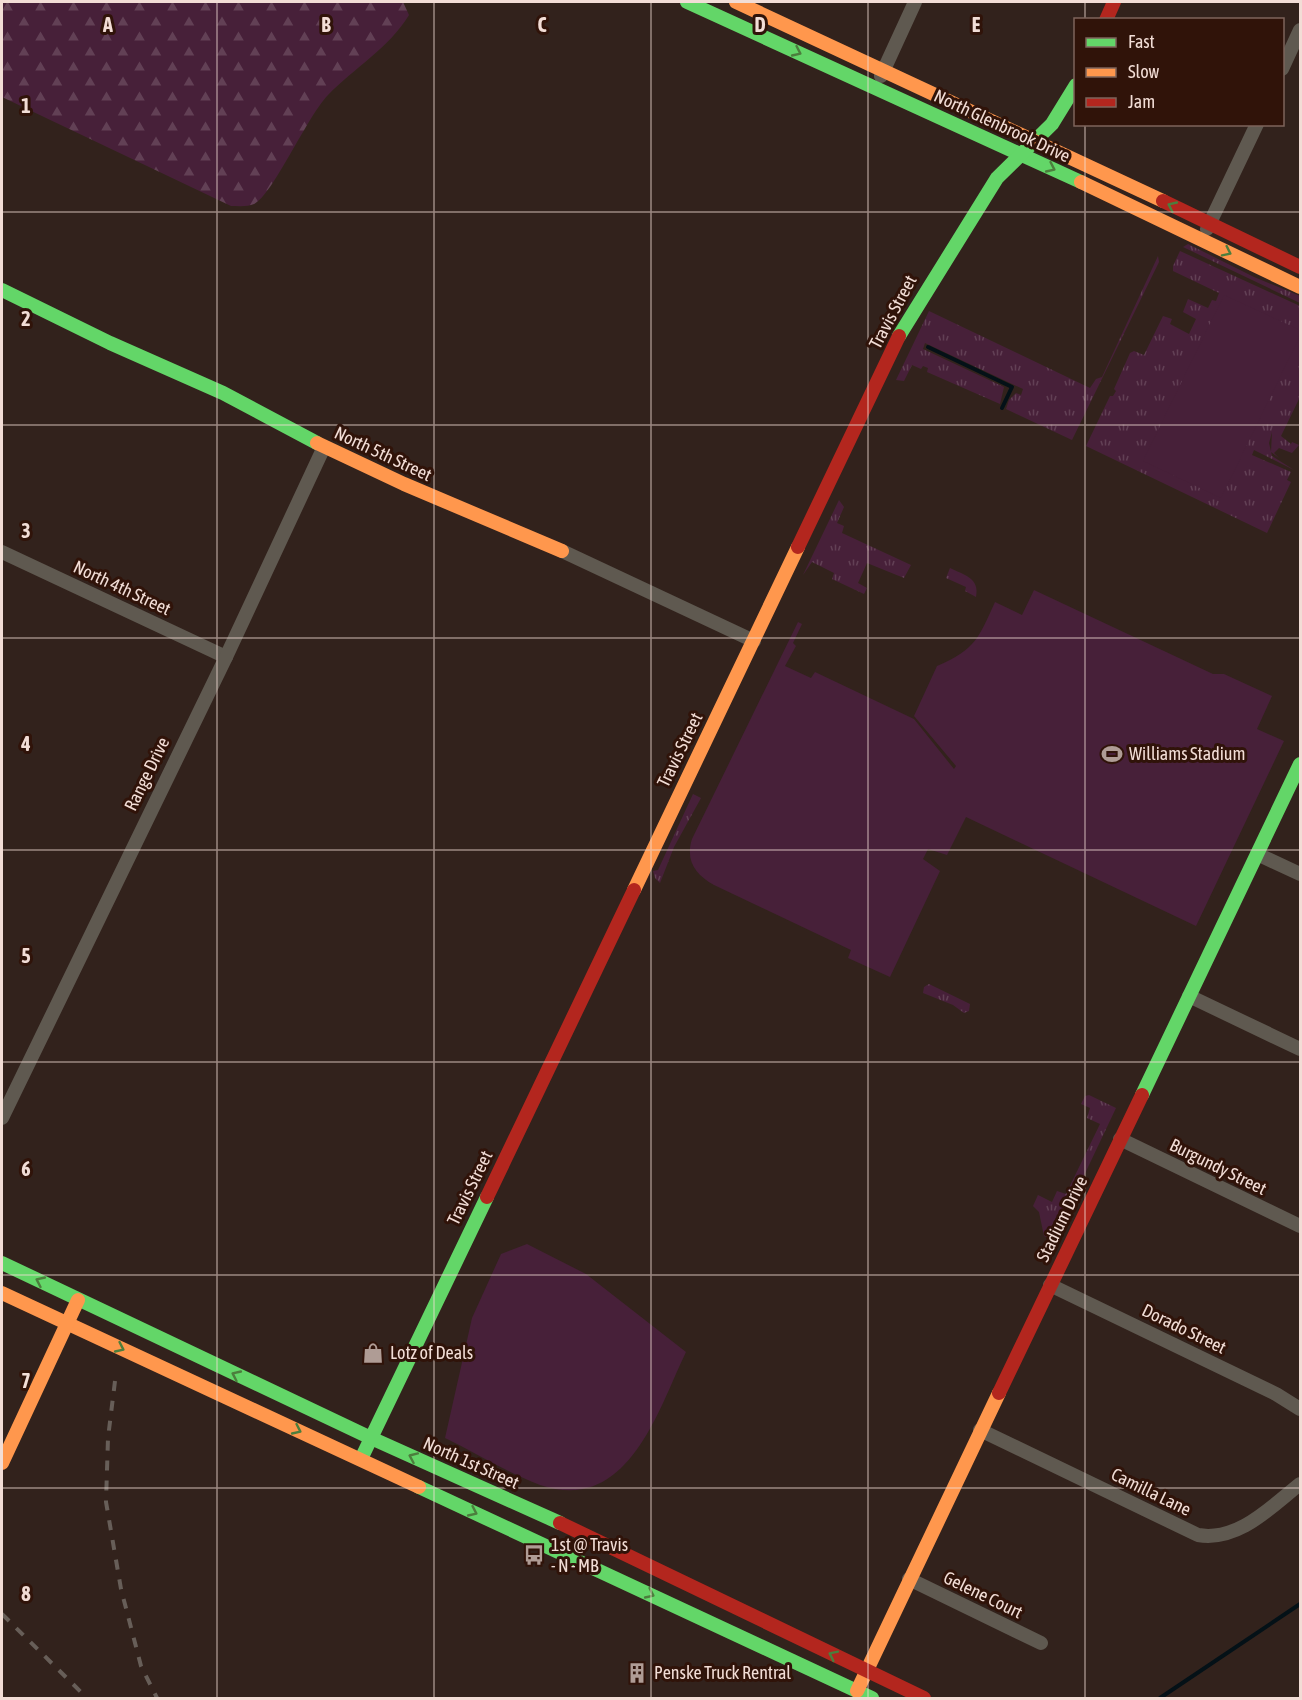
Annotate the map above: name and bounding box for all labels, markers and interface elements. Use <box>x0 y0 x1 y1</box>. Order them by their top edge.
text: A <box>102 13 113 36</box>
text: B <box>321 13 331 36</box>
text: C <box>538 13 547 36</box>
text: D <box>754 13 766 36</box>
text: E <box>972 13 981 36</box>
legend <box>1074 18 1284 126</box>
text: Fast <box>1128 31 1155 52</box>
one-way arrow <box>791 45 802 57</box>
text: Slow <box>1128 61 1159 82</box>
street label: North Glenbrook Drive <box>931 85 1074 166</box>
text: Jam <box>1128 91 1155 112</box>
text: 1 <box>21 94 31 117</box>
one-way arrow <box>1045 161 1056 173</box>
one-way arrow <box>1167 201 1178 213</box>
one-way arrow <box>1221 244 1232 256</box>
street label: Travis Street <box>865 272 921 352</box>
text: 2 <box>21 307 31 330</box>
street label: North 5th Street <box>331 422 435 485</box>
text: 3 <box>21 519 31 542</box>
street label: North 4th Street <box>70 556 174 619</box>
street label: Travis Street <box>653 709 707 790</box>
text: 4 <box>20 732 31 755</box>
street label: Range Drive <box>120 734 173 814</box>
sports icon: Williams Stadium <box>1100 742 1124 766</box>
place label: Williams Stadium <box>1129 743 1245 764</box>
text: 5 <box>21 944 31 967</box>
street label: Burgundy Street <box>1166 1134 1270 1199</box>
street label: Travis Street <box>443 1147 497 1228</box>
text: 6 <box>21 1157 31 1180</box>
street label: Stadium Drive <box>1032 1172 1091 1265</box>
one-way arrow <box>35 1277 46 1289</box>
street label: Dorado Street <box>1139 1299 1230 1358</box>
one-way arrow <box>113 1340 124 1352</box>
shop icon: Lotz of Deals <box>361 1341 385 1365</box>
place label: Lotz of Deals <box>390 1342 473 1363</box>
text: 7 <box>21 1369 31 1392</box>
one-way arrow <box>231 1370 242 1382</box>
one-way arrow <box>290 1422 301 1434</box>
street label: North 1st Street <box>420 1432 522 1493</box>
one-way arrow <box>408 1452 419 1464</box>
street label: Camilla Lane <box>1108 1463 1195 1520</box>
one-way arrow <box>467 1504 478 1516</box>
place label: 1st @ Travis - N - MB <box>551 1534 628 1576</box>
bus stop icon: 1st @ Travis - N - MB <box>522 1543 546 1567</box>
street label: Gelene Court <box>940 1566 1026 1623</box>
text: 8 <box>21 1582 31 1605</box>
one-way arrow <box>644 1587 655 1599</box>
one-way arrow <box>828 1651 839 1663</box>
building icon: Penske Truck Rentral <box>625 1661 649 1685</box>
place label: Penske Truck Rentral <box>654 1662 791 1683</box>

